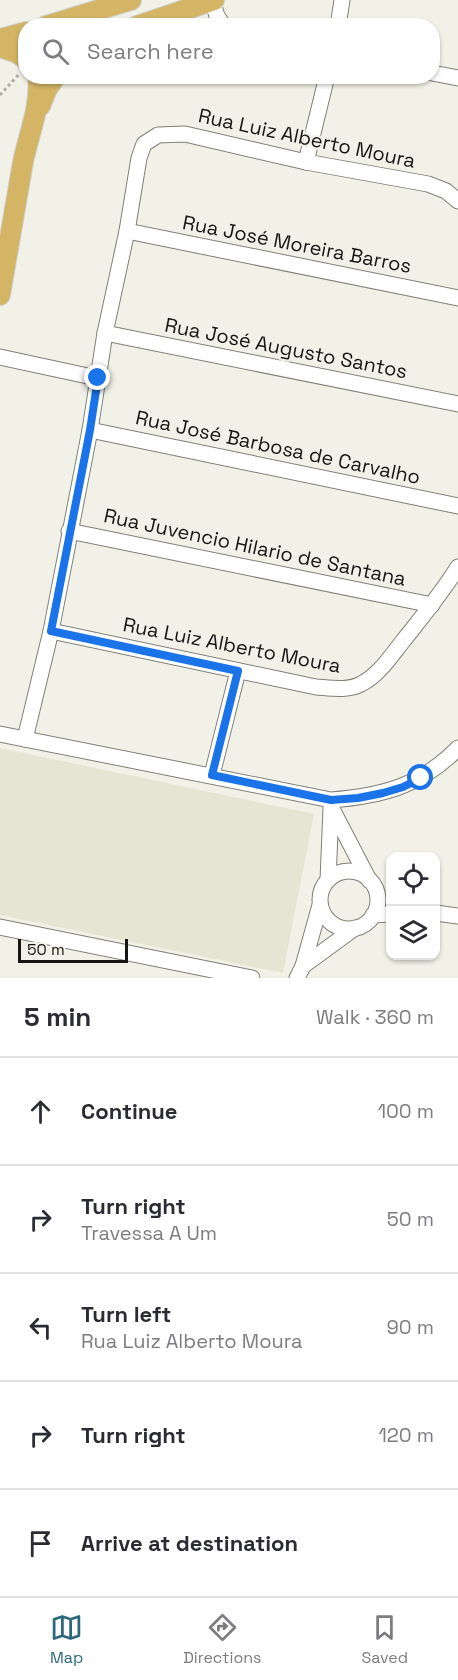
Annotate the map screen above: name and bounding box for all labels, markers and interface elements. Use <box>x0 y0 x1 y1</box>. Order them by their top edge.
search box <box>18 18 440 84</box>
icon: search <box>39 35 72 68</box>
text: Search here <box>87 37 214 65</box>
street label: Rua Luiz Alberto Moura <box>196 102 418 174</box>
street label: Rua José Moreira Barros <box>180 209 414 279</box>
street label: Rua José Augusto Santos <box>163 312 409 384</box>
route end <box>84 364 110 390</box>
street label: Rua José Barbosa de Carvalho <box>133 404 423 490</box>
street label: Rua Juvencio Hilario de Santana <box>102 502 408 592</box>
street label: Rua Luiz Alberto Moura <box>121 611 343 679</box>
route start <box>407 764 433 790</box>
map controls <box>386 852 440 960</box>
button: locate <box>386 852 440 906</box>
button: layers <box>386 906 440 960</box>
scale bar <box>18 936 128 964</box>
text: 50 m <box>27 939 65 960</box>
text: 5 min <box>24 1000 91 1034</box>
text: Walk · 360 m <box>316 1004 434 1030</box>
icon: ahead <box>24 1095 57 1128</box>
text: Continue <box>81 1097 177 1125</box>
text: 100 m <box>378 1098 434 1124</box>
text: Turn right <box>81 1192 186 1220</box>
icon: right <box>24 1203 57 1236</box>
text: 50 m <box>387 1206 434 1232</box>
text: Travessa A Um <box>81 1220 217 1246</box>
text: Turn left <box>81 1300 171 1328</box>
icon: left <box>24 1311 57 1344</box>
text: 90 m <box>387 1314 434 1340</box>
text: Rua Luiz Alberto Moura <box>81 1328 302 1354</box>
icon: right <box>24 1419 57 1452</box>
text: Turn right <box>81 1421 186 1449</box>
text: 120 m <box>378 1422 434 1448</box>
icon: arrive <box>24 1527 57 1560</box>
text: Arrive at destination <box>81 1529 298 1557</box>
tab: Map <box>50 1611 83 1668</box>
tab: Directions <box>183 1611 262 1668</box>
tab: Saved <box>361 1611 408 1668</box>

